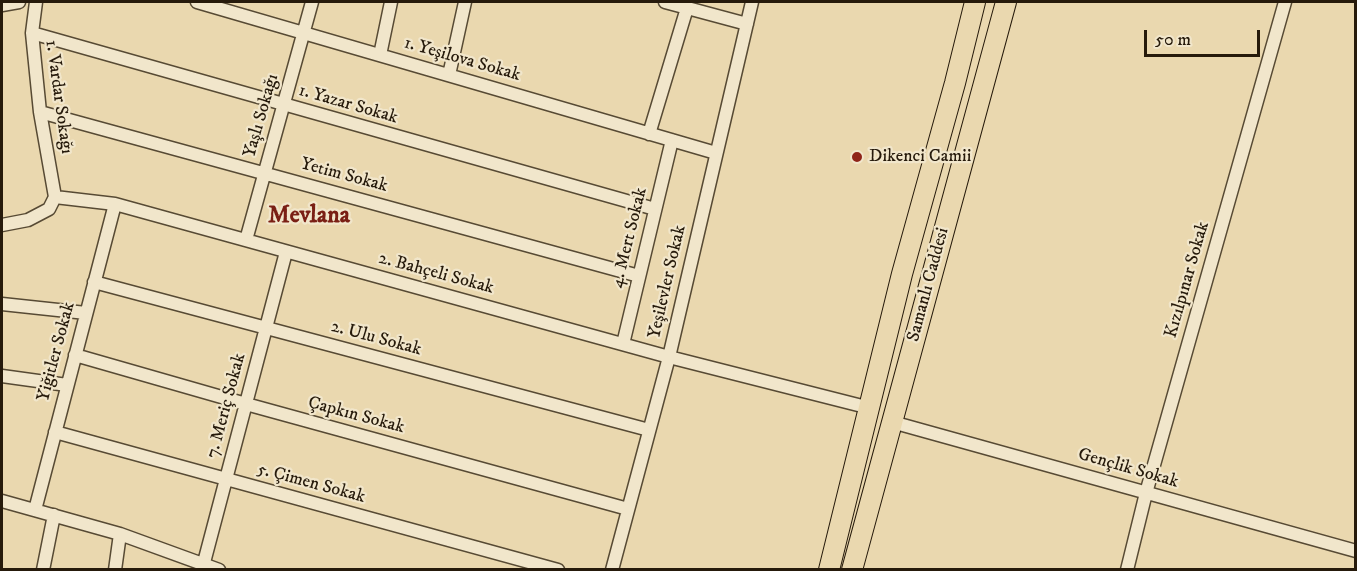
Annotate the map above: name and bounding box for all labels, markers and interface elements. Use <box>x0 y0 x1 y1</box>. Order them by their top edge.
scale bar <box>1147 18 1262 56</box>
text: 50 m <box>1155 29 1191 51</box>
street label: 1. Yeşilova Sokak <box>401 33 523 87</box>
street label: 1. Vardar Sokağı <box>39 39 77 155</box>
street label: Yaşlı Sokağı <box>240 72 284 160</box>
street label: 1. Yazar Sokak <box>296 81 400 129</box>
place label: Dikenci Camii <box>869 146 971 168</box>
marker: Dikenci Camii <box>850 150 864 164</box>
street label: Yetim Sokak <box>298 154 390 198</box>
street label: 4. Mert Sokak <box>607 186 653 290</box>
district label: Mevlana <box>268 203 350 231</box>
street label: Kızılpınar Sokak <box>1161 219 1215 341</box>
street label: Yeşilevler Sokak <box>644 223 692 341</box>
street label: Samanlı Caddesi <box>903 226 955 344</box>
street label: 2. Bahçeli Sokak <box>376 248 496 300</box>
street label: Yiğitler Sokak <box>33 300 81 404</box>
street label: 2. Ulu Sokak <box>328 317 424 361</box>
street label: 7. Meriç Sokak <box>203 351 251 461</box>
street label: Çapkın Sokak <box>305 393 407 439</box>
street label: Gençlik Sokak <box>1075 444 1181 494</box>
street label: 5. Çimen Sokak <box>255 459 367 509</box>

